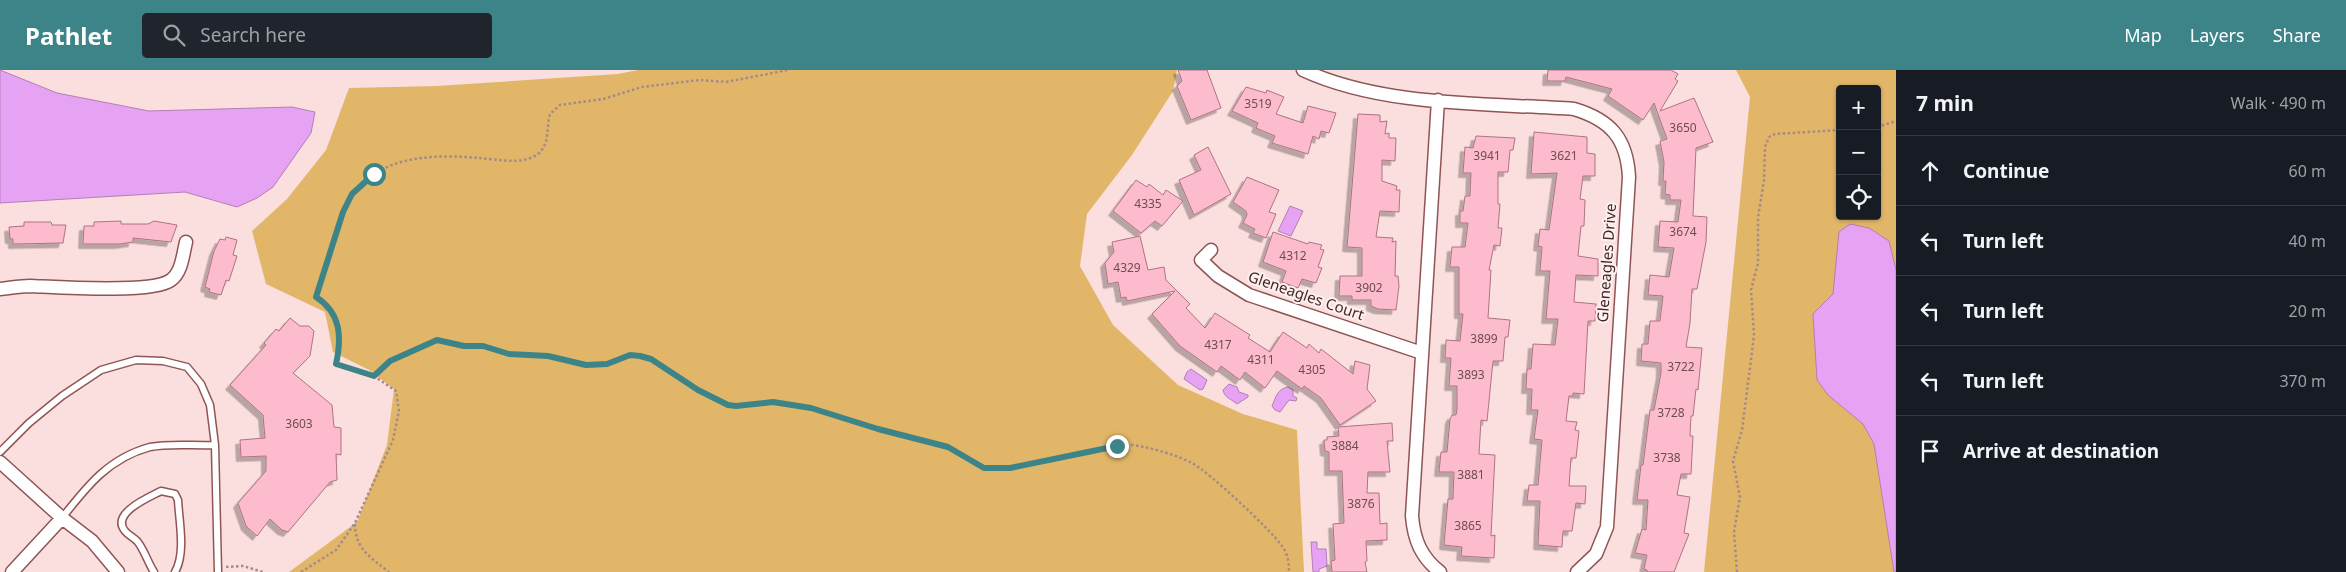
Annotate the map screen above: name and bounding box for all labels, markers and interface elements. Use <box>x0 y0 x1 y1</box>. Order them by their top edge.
search box <box>142 13 492 58</box>
text: Pathlet <box>25 19 112 52</box>
icon: search <box>160 21 188 49</box>
text: Search here <box>200 22 306 48</box>
text: Map <box>2124 23 2162 47</box>
text: Layers <box>2190 23 2245 47</box>
text: Share <box>2273 23 2321 47</box>
map controls <box>1836 85 1881 220</box>
button: + <box>1836 85 1881 130</box>
text: 7 min <box>1916 89 1974 117</box>
text: Walk · 490 m <box>2231 92 2326 114</box>
house number: 3519 <box>1244 95 1272 112</box>
house number: 3650 <box>1669 119 1697 136</box>
button: − <box>1836 130 1881 175</box>
house number: 3941 <box>1473 147 1501 164</box>
house number: 3621 <box>1550 147 1578 164</box>
icon: ahead <box>1916 157 1944 185</box>
text: Continue <box>1963 158 2049 184</box>
text: 60 m <box>2289 160 2326 182</box>
route start <box>363 163 386 186</box>
button: locate <box>1836 175 1881 220</box>
house number: 4335 <box>1134 195 1162 212</box>
street label: Gleneagles Drive <box>1592 203 1620 323</box>
house number: 3674 <box>1669 223 1697 240</box>
icon: left <box>1916 227 1944 255</box>
text: Turn left <box>1963 228 2044 254</box>
text: 40 m <box>2289 230 2326 252</box>
house number: 4312 <box>1279 247 1307 264</box>
house number: 4329 <box>1113 259 1141 276</box>
street label: Gleneagles Court <box>1246 266 1368 324</box>
house number: 3902 <box>1355 279 1383 296</box>
icon: left <box>1916 297 1944 325</box>
text: Turn left <box>1963 298 2044 324</box>
text: 20 m <box>2289 300 2326 322</box>
house number: 3899 <box>1470 330 1498 347</box>
house number: 4317 <box>1204 336 1232 353</box>
house number: 4311 <box>1247 351 1275 368</box>
house number: 3722 <box>1667 358 1695 375</box>
house number: 4305 <box>1298 361 1326 378</box>
house number: 3893 <box>1457 366 1485 383</box>
icon: left <box>1916 367 1944 395</box>
text: Turn left <box>1963 368 2044 394</box>
text: 370 m <box>2279 370 2326 392</box>
house number: 3728 <box>1657 404 1685 421</box>
house number: 3603 <box>285 415 313 432</box>
route end <box>1106 435 1129 458</box>
house number: 3884 <box>1331 437 1359 454</box>
icon: arrive <box>1916 437 1944 465</box>
text: Arrive at destination <box>1963 438 2159 464</box>
house number: 3738 <box>1653 449 1681 466</box>
house number: 3881 <box>1457 466 1485 483</box>
house number: 3876 <box>1347 495 1375 512</box>
house number: 3865 <box>1454 517 1482 534</box>

